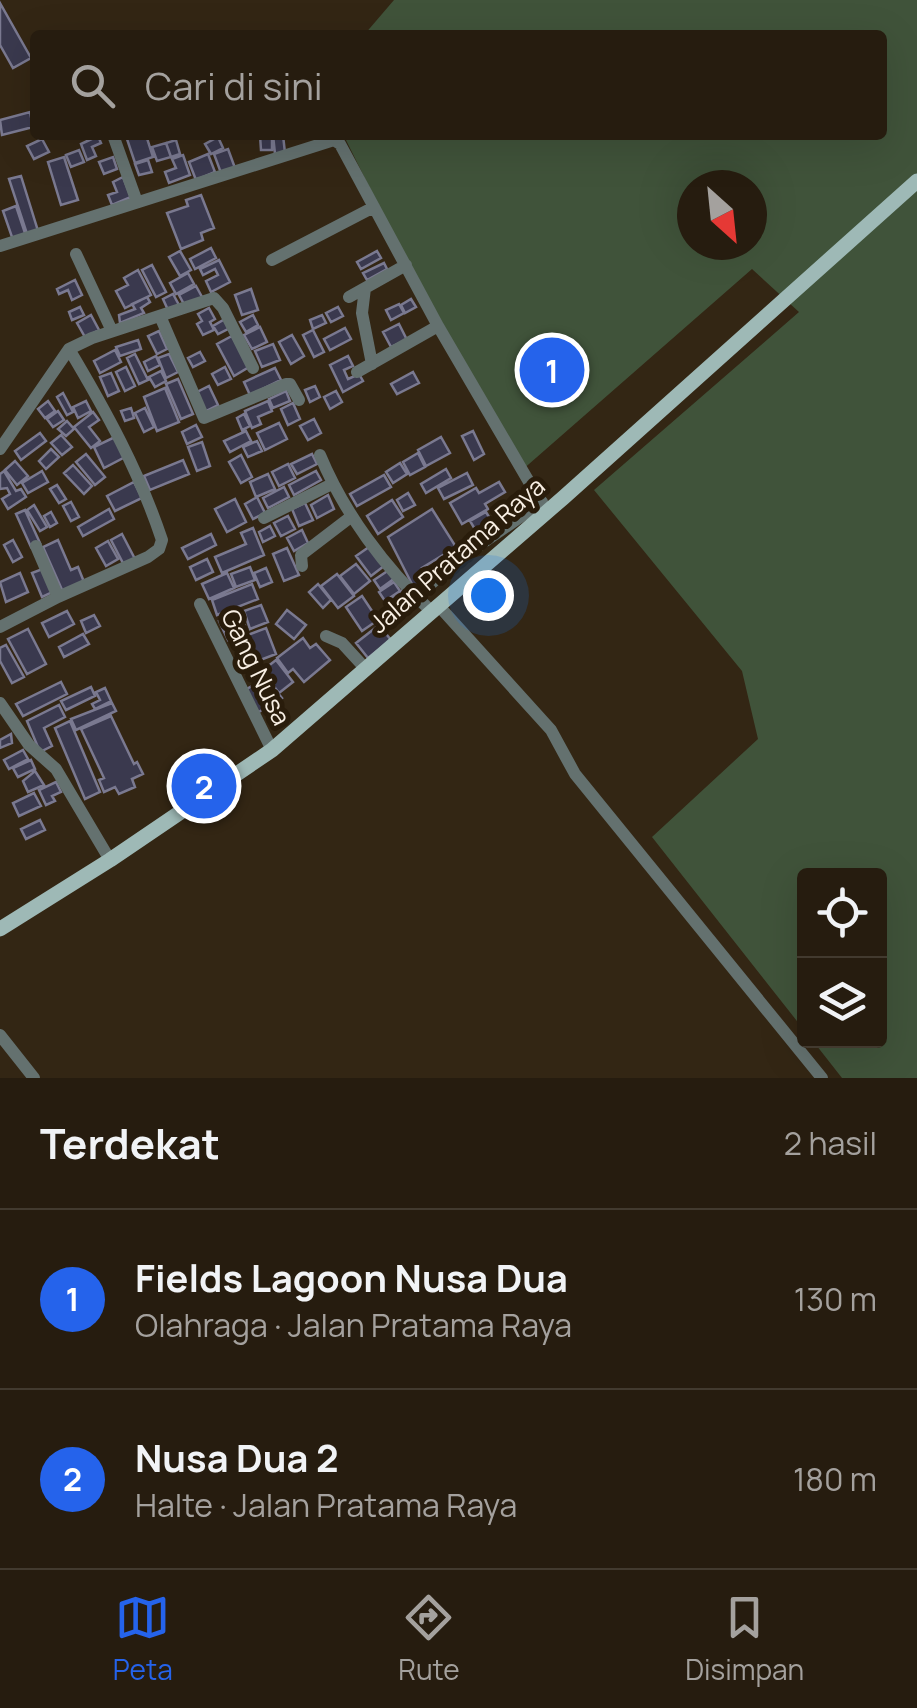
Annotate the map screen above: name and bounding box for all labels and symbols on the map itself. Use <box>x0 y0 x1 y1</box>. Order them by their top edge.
north arrow <box>677 170 767 260</box>
pin: 1 <box>520 332 584 408</box>
street label: Jalan Pratama Raya <box>361 469 552 641</box>
your location <box>463 570 514 621</box>
street label: Gang Nusa <box>213 603 300 731</box>
pin: 2 <box>172 748 236 824</box>

